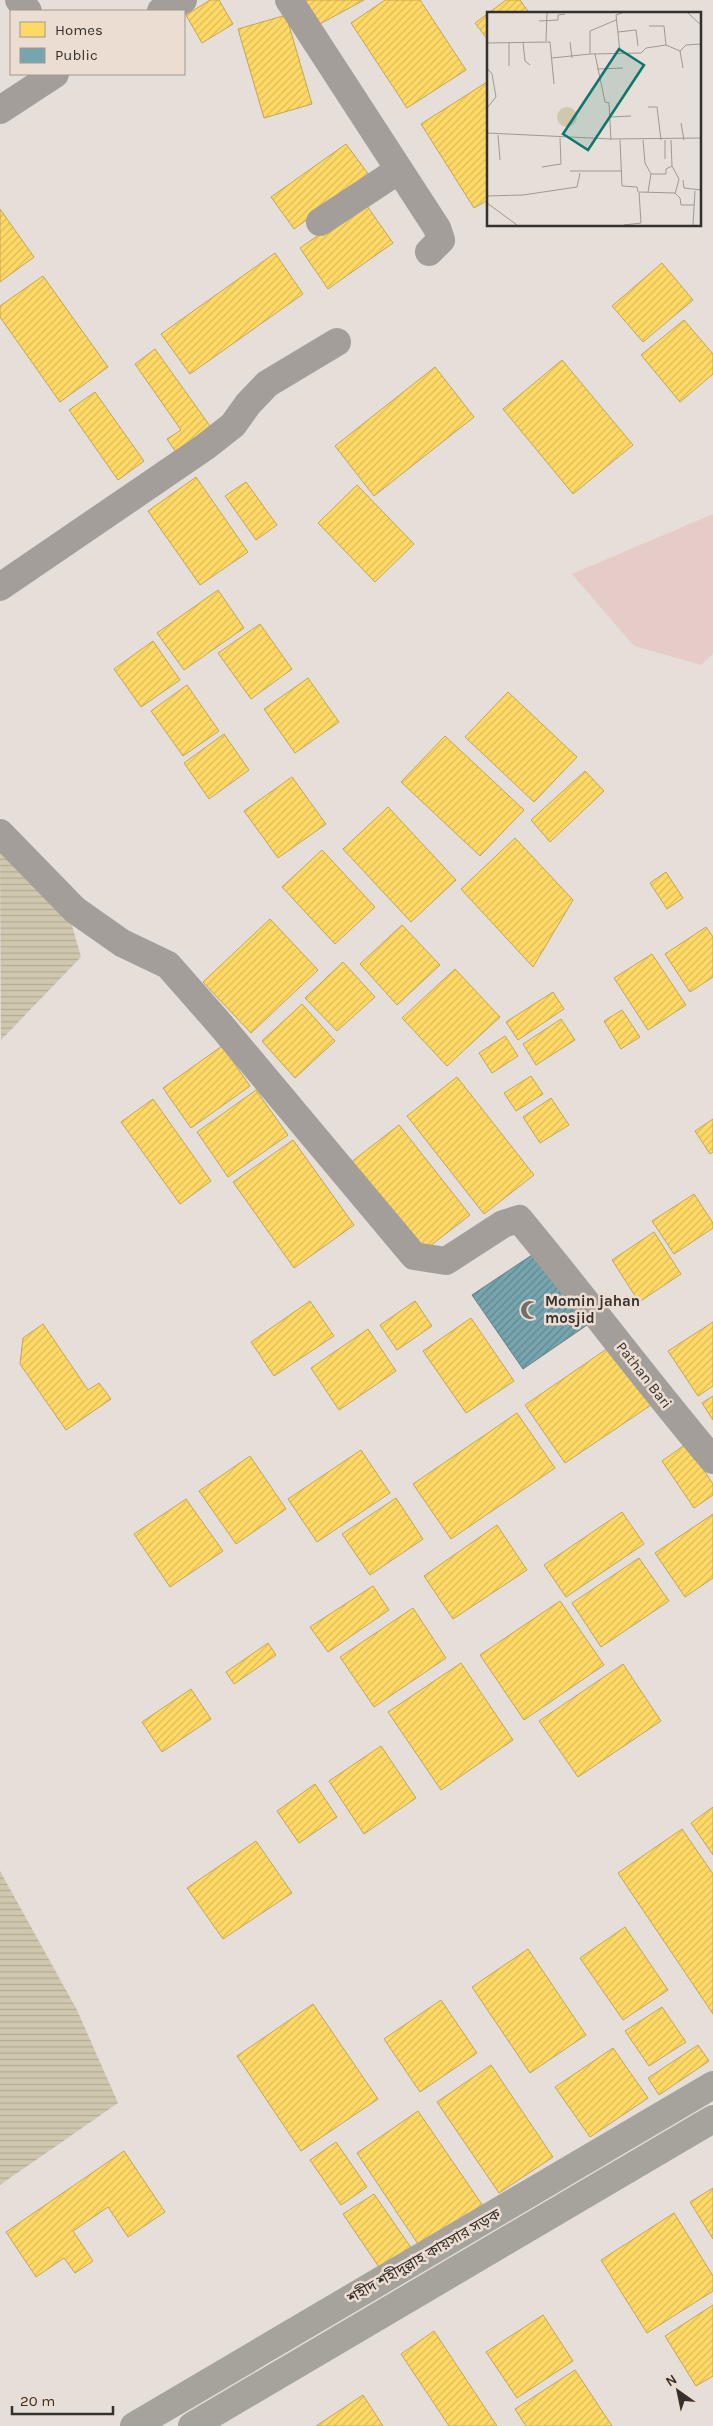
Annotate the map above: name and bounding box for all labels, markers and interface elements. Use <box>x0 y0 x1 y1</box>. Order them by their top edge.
legend <box>10 10 185 75</box>
inset map <box>487 12 700 226</box>
text: Homes <box>55 21 103 39</box>
text: Public <box>55 46 98 64</box>
place label: Momin jahan mosjid <box>545 1292 640 1327</box>
mosque icon: Momin jahan mosjid <box>519 1299 541 1321</box>
street label: Pathan Bari <box>612 1338 676 1412</box>
street label: শহীদ শহীদুল্লাহ কায়সার সড়ক <box>343 2204 504 2308</box>
north arrow <box>653 2366 703 2416</box>
text: N <box>662 2371 680 2390</box>
scale bar <box>12 2384 114 2416</box>
text: 20 m <box>20 2392 55 2410</box>

